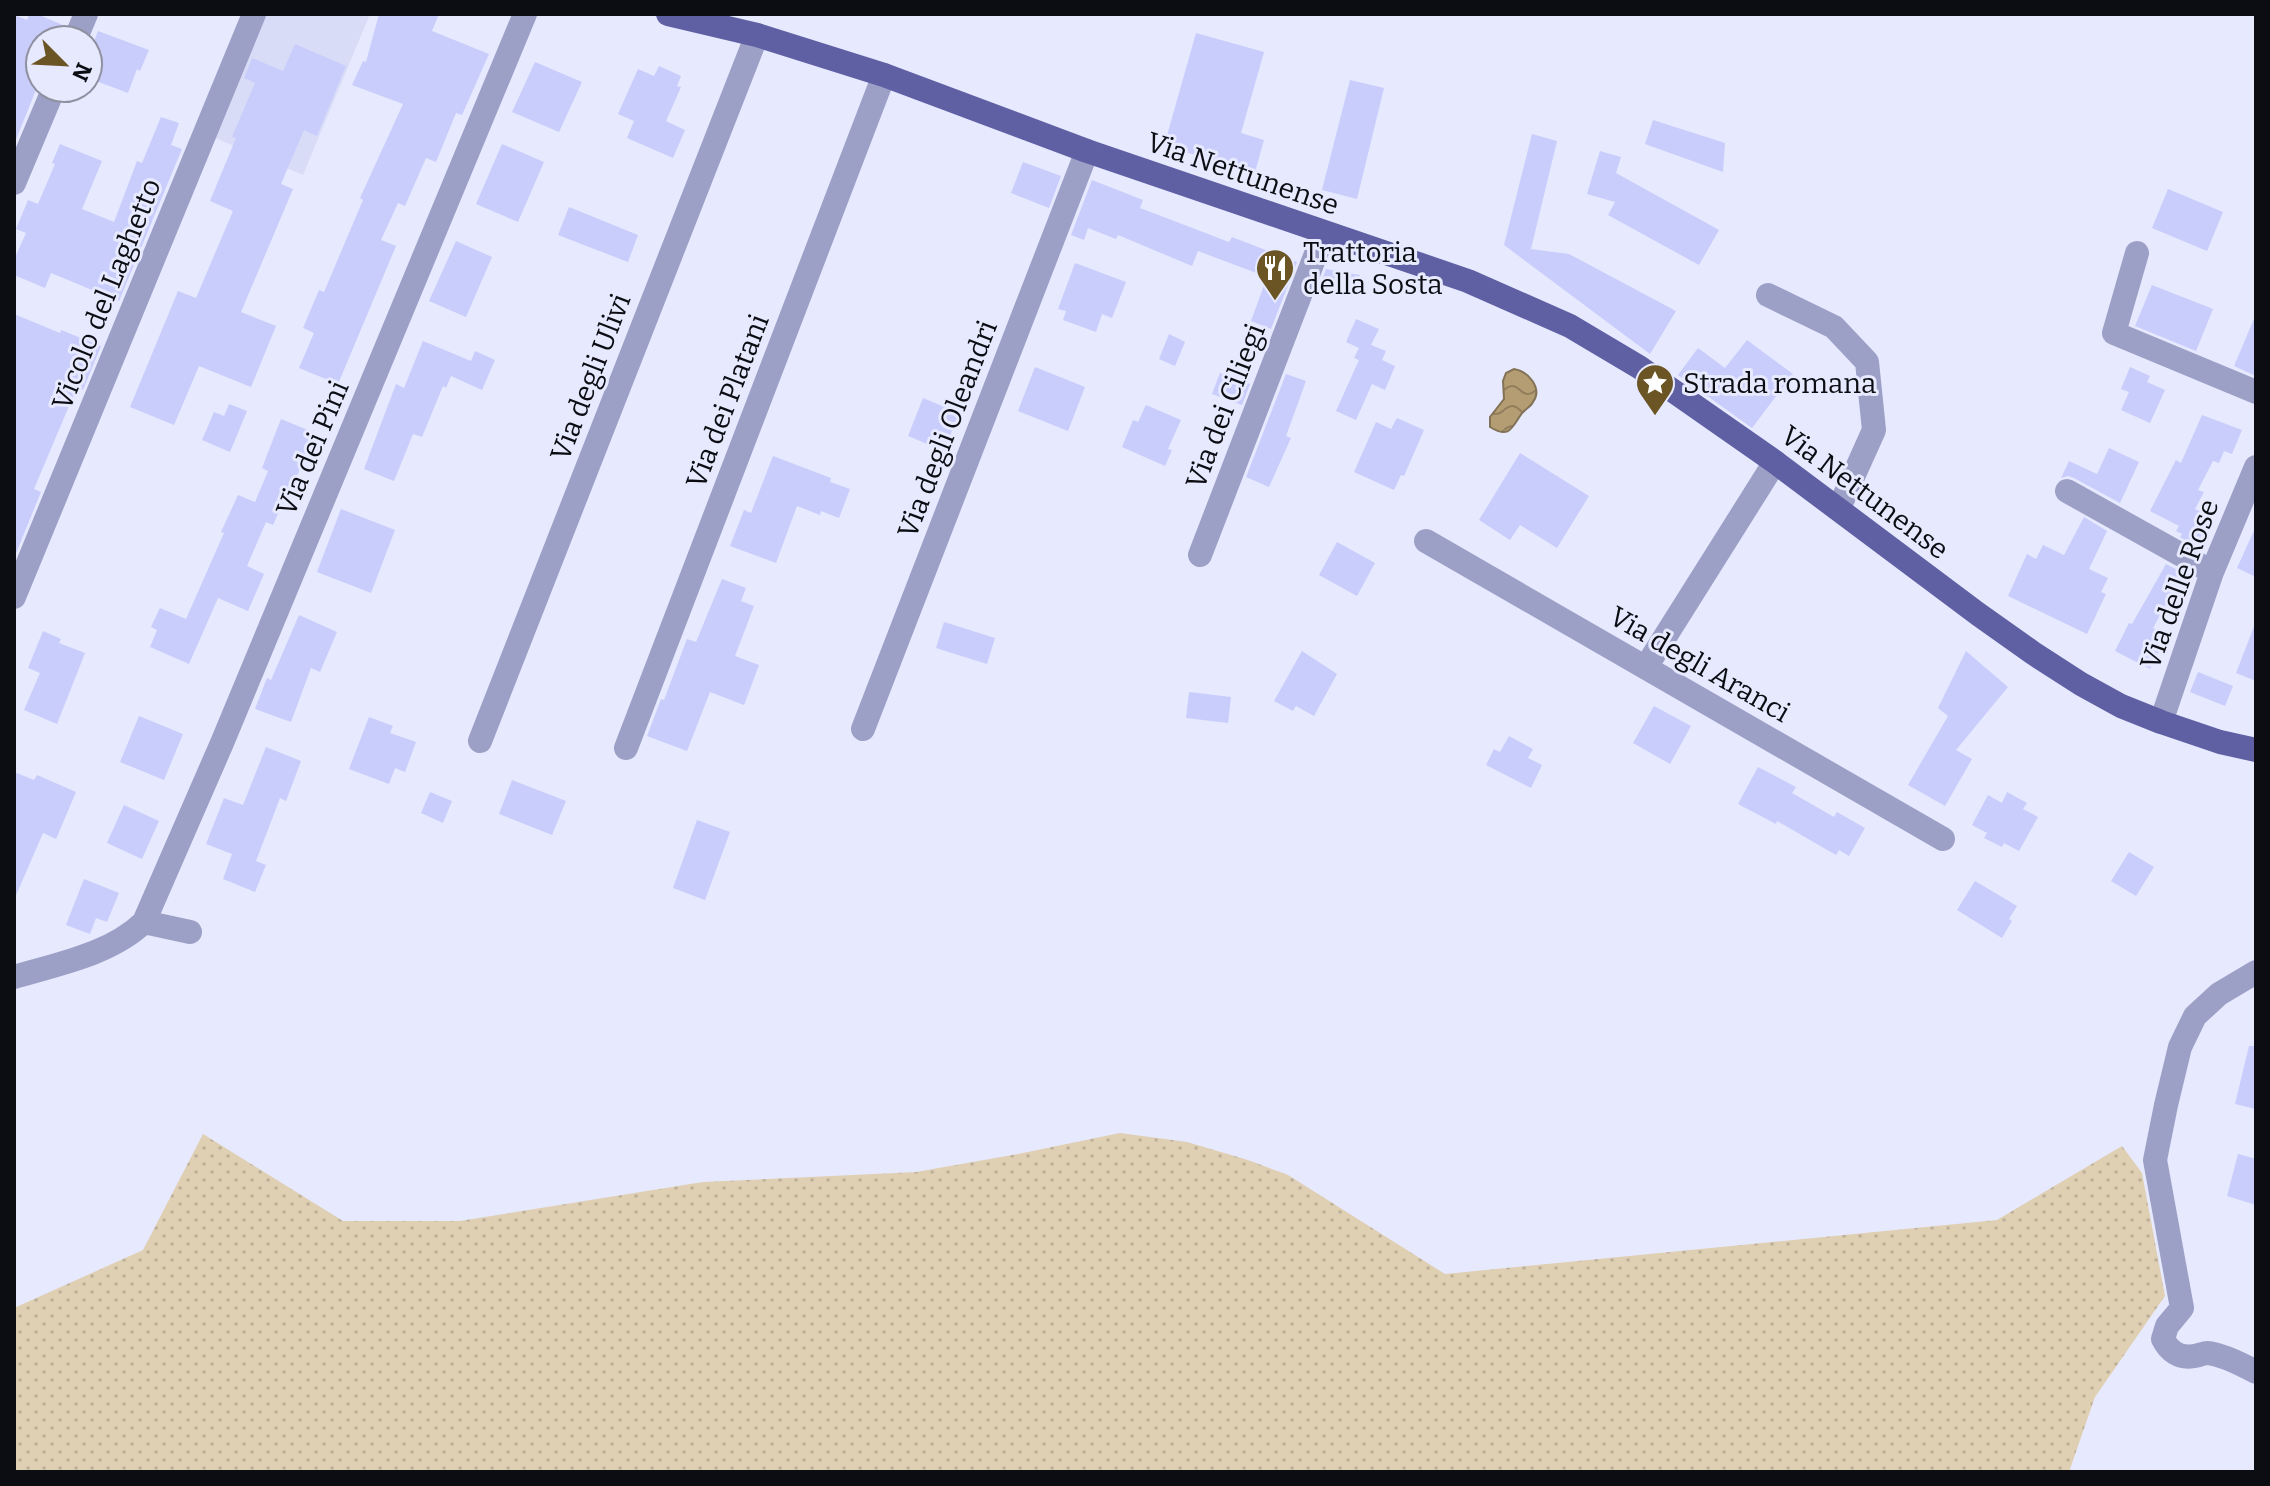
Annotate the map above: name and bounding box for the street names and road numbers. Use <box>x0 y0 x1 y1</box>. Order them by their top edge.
street label: Via Nettunense <box>1142 125 1343 222</box>
street label: Vicolo del Laghetto <box>45 174 168 415</box>
street label: Via degli Ulivi <box>544 289 637 465</box>
street label: Via dei Platani <box>679 310 776 493</box>
street label: Via degli Oleandri <box>891 316 1004 543</box>
street label: Via dei Ciliegi <box>1179 319 1272 493</box>
street label: Via dei Pini <box>269 376 356 521</box>
street label: Via Nettunense <box>1774 419 1955 566</box>
street label: Via delle Rose <box>2133 495 2226 674</box>
street label: Via degli Aranci <box>1604 600 1796 729</box>

